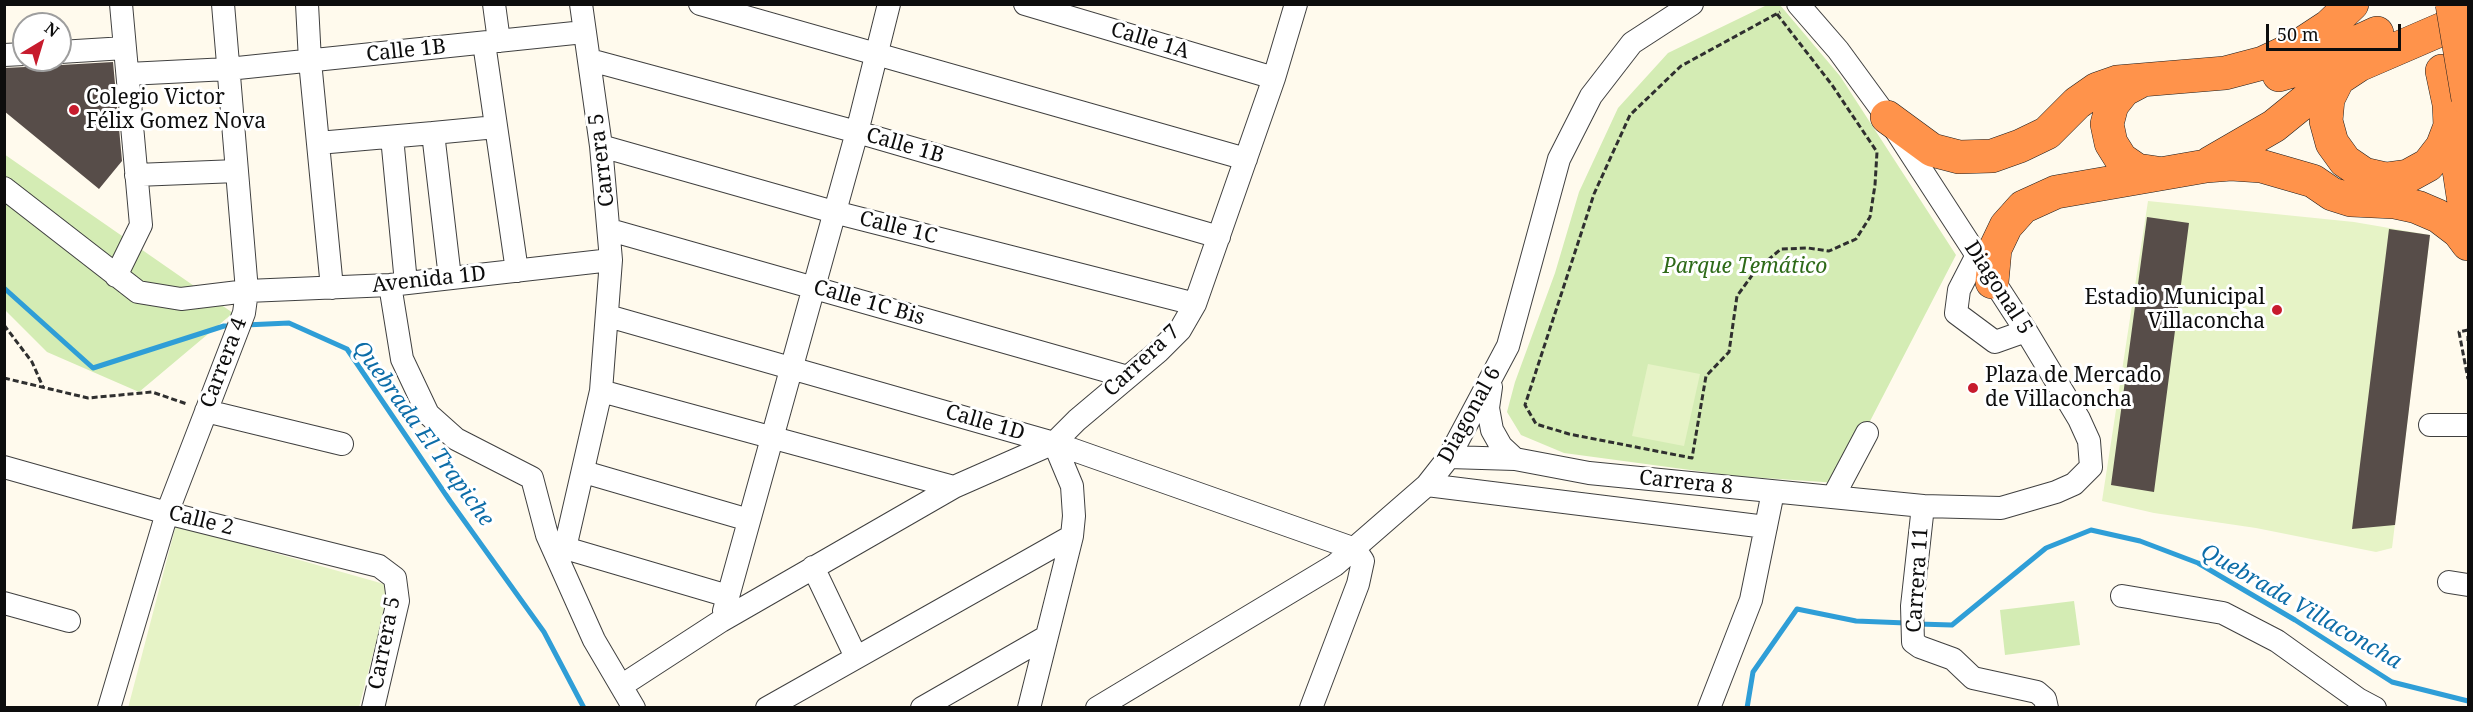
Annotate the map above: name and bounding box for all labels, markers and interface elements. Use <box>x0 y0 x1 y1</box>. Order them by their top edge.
north arrow <box>12 12 72 72</box>
scale bar <box>2269 12 2404 50</box>
text: N <box>40 17 64 42</box>
street label: Calle 1A <box>1108 17 1192 65</box>
text: 50 m <box>2277 22 2319 46</box>
street label: Calle 1B <box>365 34 447 68</box>
place label: Colegio Victor Félix Gomez Nova <box>86 85 266 135</box>
marker: Colegio Victor Félix Gomez Nova <box>67 103 81 117</box>
street label: Carrera 5 <box>584 112 620 208</box>
street label: Calle 1B <box>863 123 947 169</box>
street label: Calle 1C <box>857 206 939 250</box>
street label: Diagonal 5 <box>1958 237 2038 339</box>
park label: Parque Temático <box>1663 254 1827 280</box>
street label: Avenida 1D <box>371 261 487 299</box>
street label: Calle 1C Bis <box>811 275 927 331</box>
place label: Estadio Municipal Villaconcha <box>2084 285 2265 335</box>
marker: Estadio Municipal Villaconcha <box>2270 303 2284 317</box>
street label: Carrera 4 <box>195 315 253 411</box>
street label: Carrera 7 <box>1099 320 1185 402</box>
water label: Quebrada El Trapiche <box>347 336 499 532</box>
street label: Diagonal 6 <box>1433 362 1507 468</box>
place label: Plaza de Mercado de Villaconcha <box>1985 363 2162 413</box>
marker: Plaza de Mercado de Villaconcha <box>1966 381 1980 395</box>
street label: Calle 1D <box>942 400 1028 446</box>
street label: Carrera 8 <box>1638 466 1734 500</box>
street label: Calle 2 <box>166 501 236 541</box>
street label: Carrera 11 <box>1902 526 1934 634</box>
water label: Quebrada Villaconcha <box>2196 539 2406 675</box>
street label: Carrera 5 <box>364 594 406 692</box>

